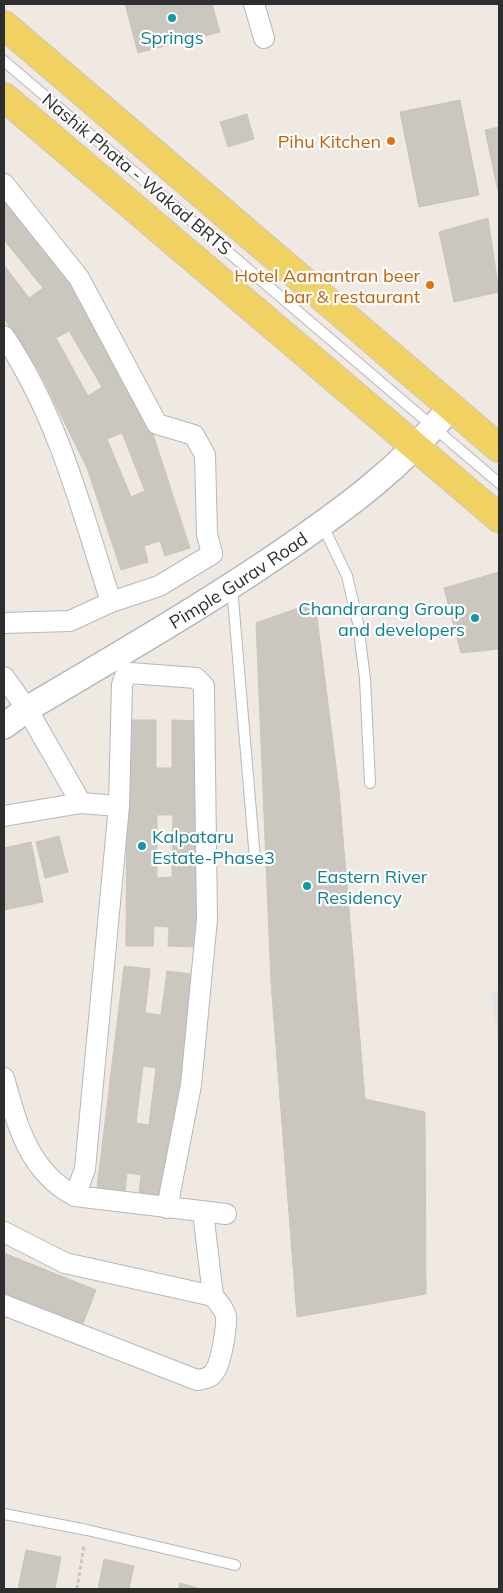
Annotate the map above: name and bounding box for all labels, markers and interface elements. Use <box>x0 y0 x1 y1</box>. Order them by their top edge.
marker: Springs <box>166 12 178 24</box>
place label: Springs <box>140 26 204 49</box>
street label: Nashik Phata - Wakad BRTS <box>37 88 237 260</box>
place label: Pihu Kitchen <box>278 130 381 153</box>
marker: Pihu Kitchen <box>385 135 397 147</box>
place label: Hotel Aamantran beer bar & restaurant <box>234 264 420 308</box>
marker: Hotel Aamantran beer bar & restaurant <box>424 279 436 291</box>
street label: Pimple Gurav Road <box>165 526 312 633</box>
place label: Chandrarang Group and developers <box>298 597 465 641</box>
marker: Chandrarang Group and developers <box>469 612 481 624</box>
place label: Kalpataru Estate-Phase3 <box>152 825 275 869</box>
marker: Kalpataru Estate-Phase3 <box>136 840 148 852</box>
place label: Eastern River Residency <box>317 865 428 909</box>
marker: Eastern River Residency <box>301 880 313 892</box>

